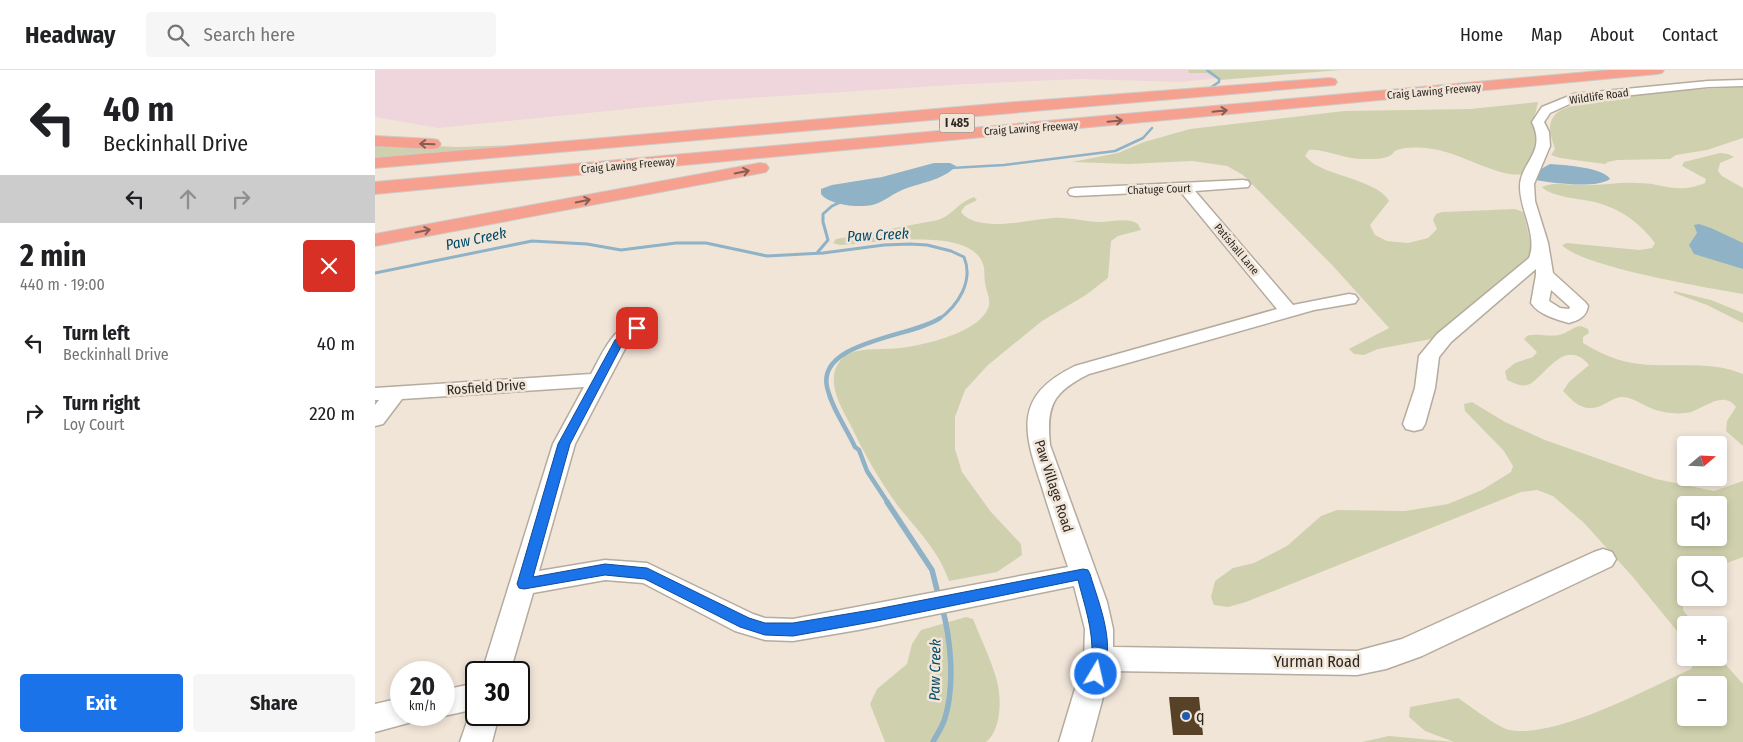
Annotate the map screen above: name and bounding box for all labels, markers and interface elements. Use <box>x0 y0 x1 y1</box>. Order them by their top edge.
search box <box>146 12 496 57</box>
text: Headway <box>25 21 116 49</box>
icon: search <box>164 21 192 49</box>
text: Search here <box>204 23 295 46</box>
text: Home <box>1460 24 1503 46</box>
text: Map <box>1531 24 1562 46</box>
text: About <box>1590 24 1634 46</box>
text: Contact <box>1662 24 1718 46</box>
street label: Craig Lawing Freeway <box>1386 81 1482 102</box>
street label: Wildlife Road <box>1569 86 1629 107</box>
text: 40 m <box>103 88 174 130</box>
icon: left <box>20 90 85 155</box>
one-way arrow <box>1211 106 1227 116</box>
road number: I 485 <box>939 114 975 132</box>
one-way arrow <box>1107 116 1123 126</box>
street label: Craig Lawing Freeway <box>983 119 1079 138</box>
text: Beckinhall Drive <box>103 130 248 157</box>
one-way arrow <box>419 139 436 149</box>
street label: Craig Lawing Freeway <box>580 155 676 176</box>
one-way arrow <box>734 166 750 176</box>
street label: Chatuge Court <box>1127 182 1191 197</box>
icon: left <box>121 185 149 213</box>
icon: ahead <box>174 185 202 213</box>
icon: right <box>227 185 255 213</box>
one-way arrow <box>574 196 590 206</box>
street label: Patishall Lane <box>1212 221 1262 277</box>
water label: Paw Creek <box>444 224 509 254</box>
water label: Paw Creek <box>847 224 910 246</box>
one-way arrow <box>415 226 431 236</box>
text: 2 min <box>20 238 87 274</box>
button: close <box>303 240 355 292</box>
text: 440 m · 19:00 <box>20 275 105 294</box>
pin <box>616 307 658 349</box>
icon: arrive <box>623 314 651 342</box>
text: Turn left <box>63 322 130 345</box>
icon: left <box>20 329 48 357</box>
text: 40 m <box>317 332 355 355</box>
text: Beckinhall Drive <box>63 345 169 364</box>
street label: Rosfield Drive <box>446 376 526 399</box>
text: Turn right <box>63 392 140 415</box>
icon: right <box>20 399 48 427</box>
text: 220 m <box>309 402 355 425</box>
text: Loy Court <box>63 415 124 434</box>
north arrow <box>1677 436 1727 486</box>
map controls <box>1677 436 1727 726</box>
street label: Paw Village Road <box>1031 438 1076 534</box>
button: sound <box>1677 496 1727 546</box>
button: search <box>1677 556 1727 606</box>
button: + <box>1677 616 1727 666</box>
water label: Paw Creek <box>925 638 945 701</box>
position arrow <box>1069 647 1121 699</box>
street label: Yurman Road <box>1274 652 1360 671</box>
speed limit sign: 30 <box>465 661 530 726</box>
text: 20 <box>410 672 435 702</box>
button: Exit <box>20 674 183 732</box>
button: Share <box>193 674 355 732</box>
button: − <box>1677 676 1727 726</box>
text: km/h <box>409 699 436 713</box>
place label: q <box>1196 707 1205 726</box>
marker: q <box>1180 710 1192 722</box>

